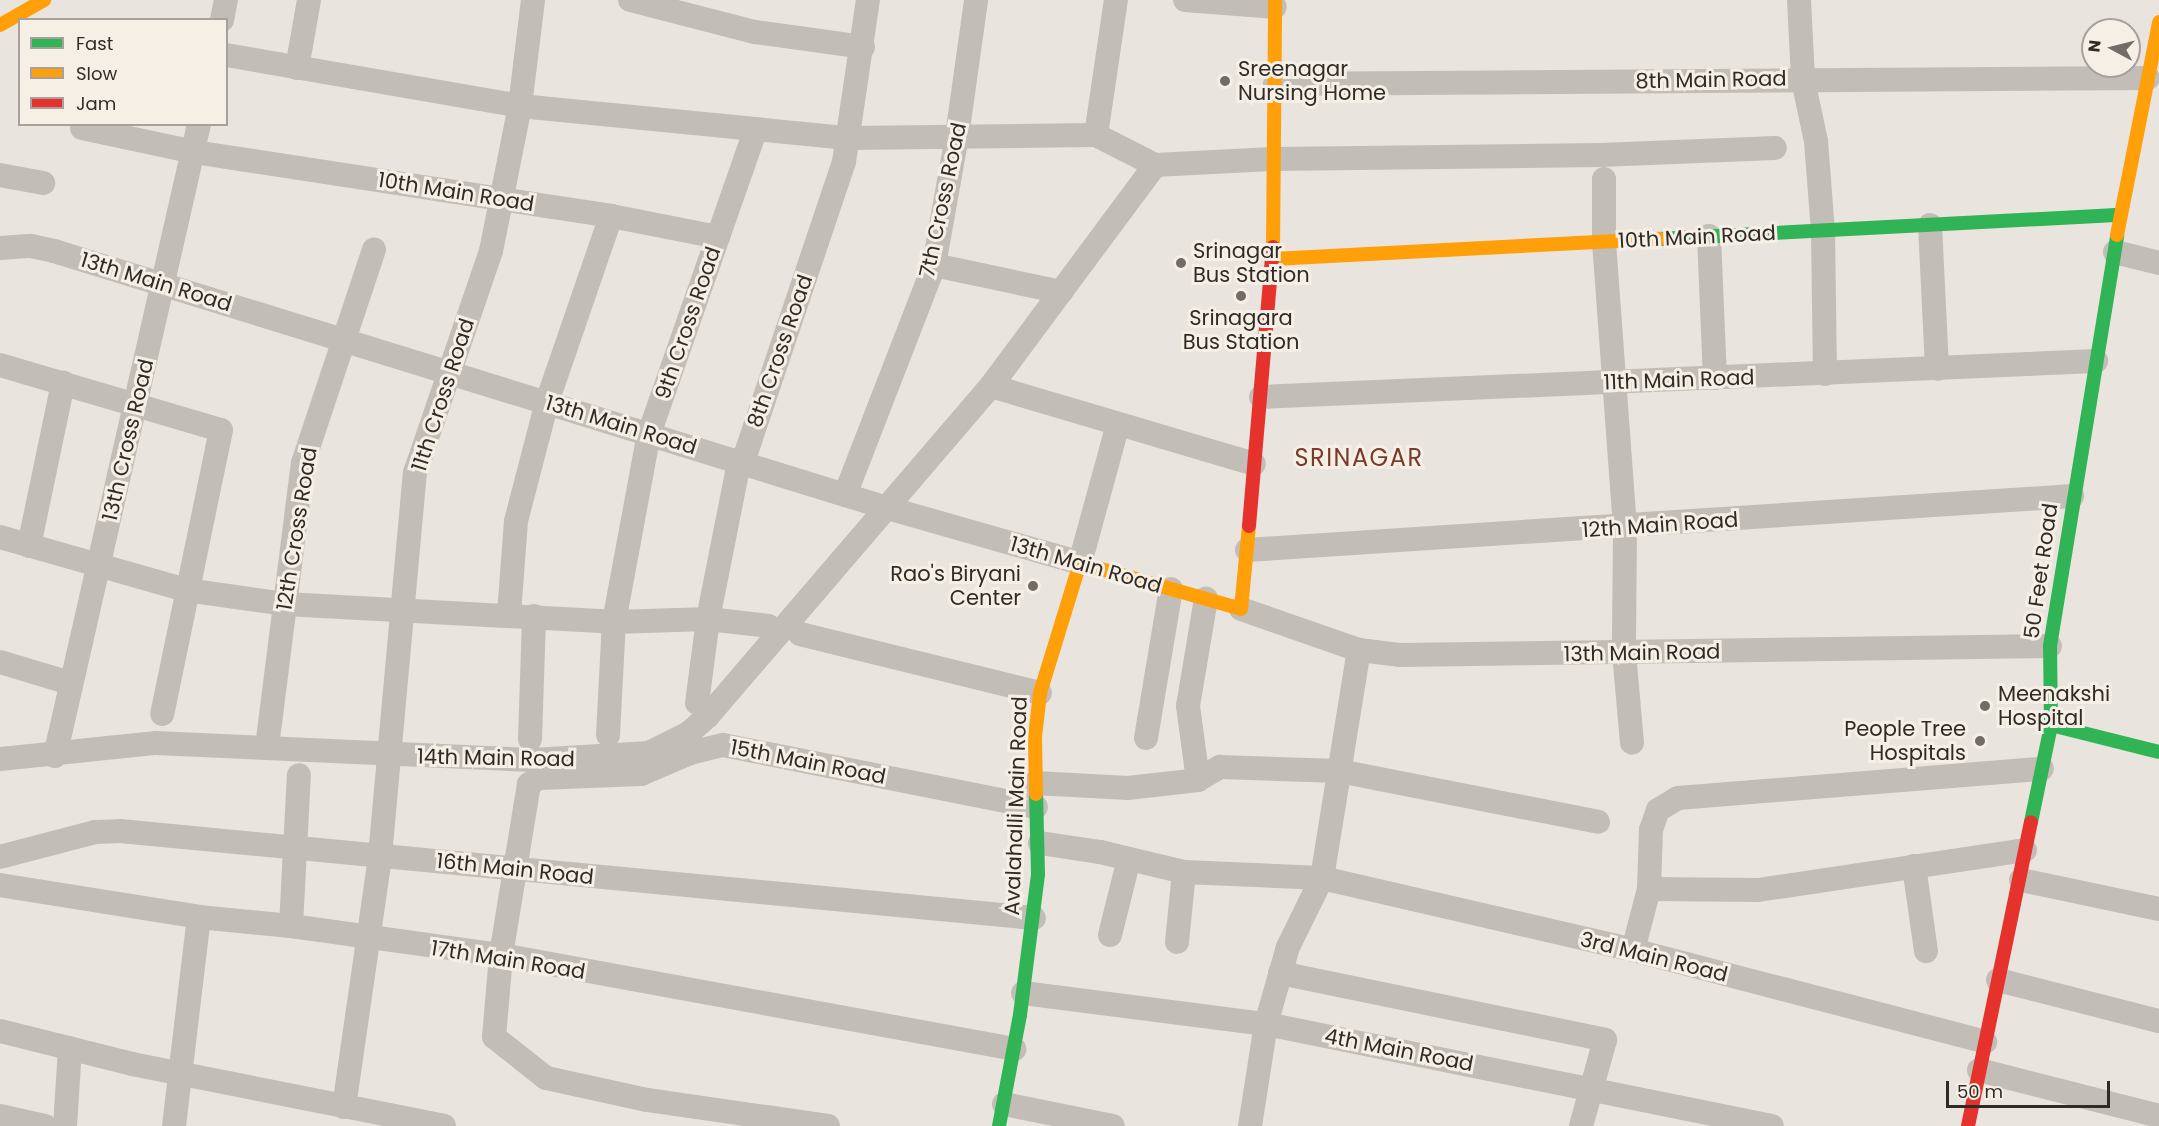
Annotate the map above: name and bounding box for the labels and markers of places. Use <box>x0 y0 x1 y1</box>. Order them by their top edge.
place label: Sreenagar Nursing Home <box>1238 56 1386 106</box>
marker: Sreenagar Nursing Home <box>1216 72 1234 90</box>
place label: Srinagar Bus Station <box>1193 238 1310 288</box>
marker: Srinagar Bus Station <box>1174 256 1188 270</box>
marker: Srinagara Bus Station <box>1234 289 1248 303</box>
place label: Srinagara Bus Station <box>1183 305 1299 355</box>
place label: Rao's Biryani Center <box>890 561 1021 611</box>
marker: Rao's Biryani Center <box>1026 579 1040 593</box>
place label: Meenakshi Hospital <box>1998 681 2110 731</box>
marker: Meenakshi Hospital <box>1976 697 1994 715</box>
place label: People Tree Hospitals <box>1844 716 1966 766</box>
marker: People Tree Hospitals <box>1971 732 1989 750</box>

